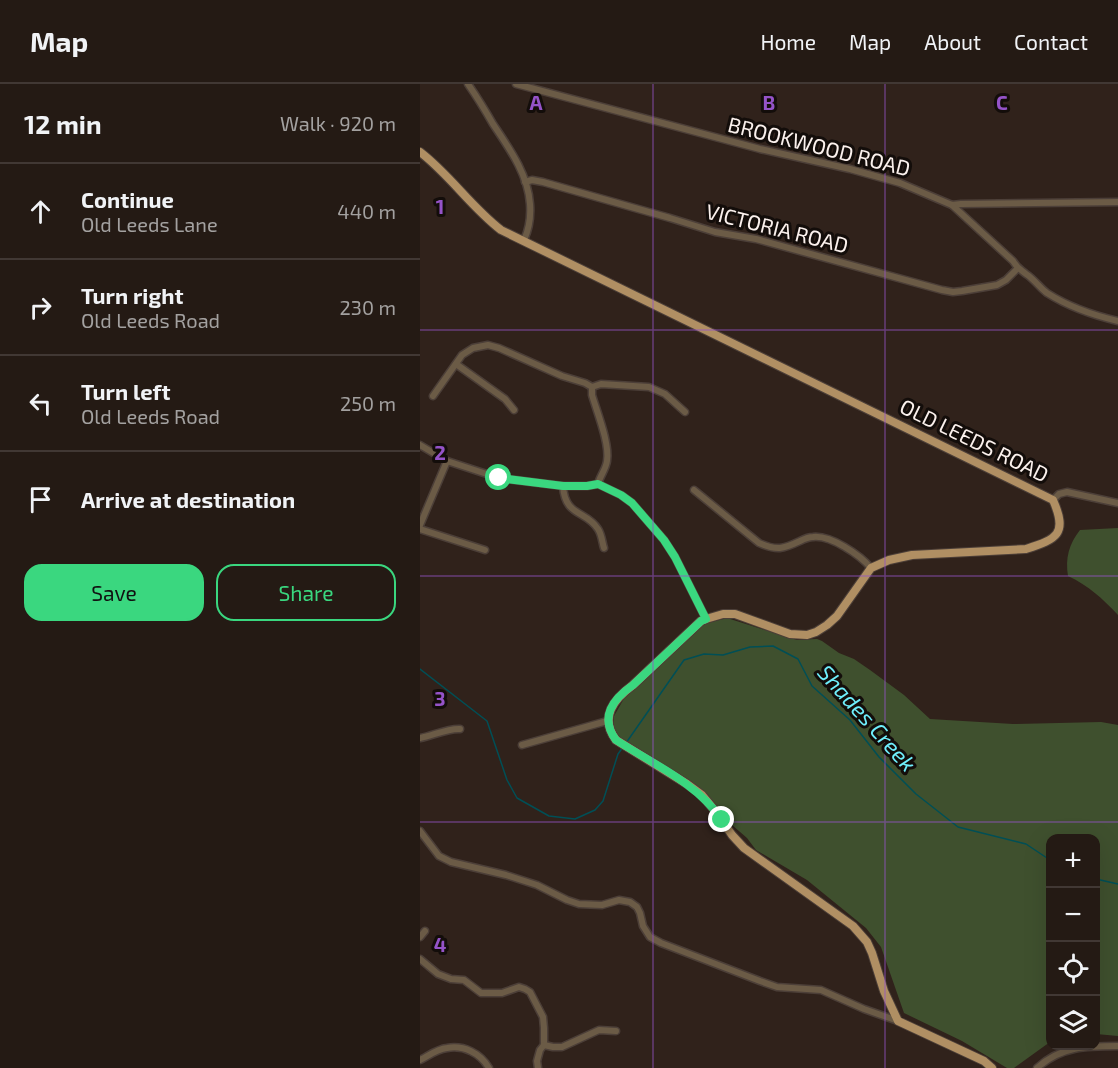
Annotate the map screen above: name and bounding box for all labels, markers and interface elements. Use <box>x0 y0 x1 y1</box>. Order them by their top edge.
text: Map <box>30 24 88 58</box>
text: Home <box>760 29 816 54</box>
text: Map <box>849 29 891 54</box>
text: About <box>924 29 981 54</box>
text: Contact <box>1014 29 1088 54</box>
text: A <box>529 90 543 114</box>
text: B <box>763 90 775 114</box>
text: C <box>996 90 1008 114</box>
text: 12 min <box>24 108 102 139</box>
text: Walk · 920 m <box>280 111 396 135</box>
street label: BROOKWOOD ROAD <box>726 111 913 180</box>
text: Continue <box>81 186 174 212</box>
text: 1 <box>436 194 444 218</box>
icon: ahead <box>24 195 57 228</box>
street label: VICTORIA ROAD <box>704 198 851 257</box>
text: 440 m <box>337 199 396 223</box>
text: Old Leeds Lane <box>81 212 218 236</box>
text: Turn right <box>81 282 183 308</box>
icon: right <box>24 291 57 324</box>
text: 230 m <box>340 295 396 319</box>
text: Old Leeds Road <box>81 308 220 332</box>
text: Turn left <box>81 378 170 404</box>
icon: left <box>24 387 57 420</box>
text: 250 m <box>340 391 396 415</box>
street label: OLD LEEDS ROAD <box>896 393 1053 486</box>
text: Old Leeds Road <box>81 404 220 428</box>
text: 2 <box>434 440 446 464</box>
route start <box>485 464 511 490</box>
icon: arrive <box>24 483 57 516</box>
text: Arrive at destination <box>81 486 295 512</box>
button: Save <box>24 564 204 621</box>
button: Share <box>216 564 396 621</box>
water label: Shades Creek <box>813 659 922 776</box>
text: 3 <box>434 686 446 710</box>
route end <box>708 806 734 832</box>
map controls <box>1046 834 1100 1050</box>
button: + <box>1046 834 1100 888</box>
button: − <box>1046 888 1100 942</box>
text: 4 <box>434 932 447 956</box>
button: locate <box>1046 942 1100 996</box>
button: layers <box>1046 996 1100 1050</box>

